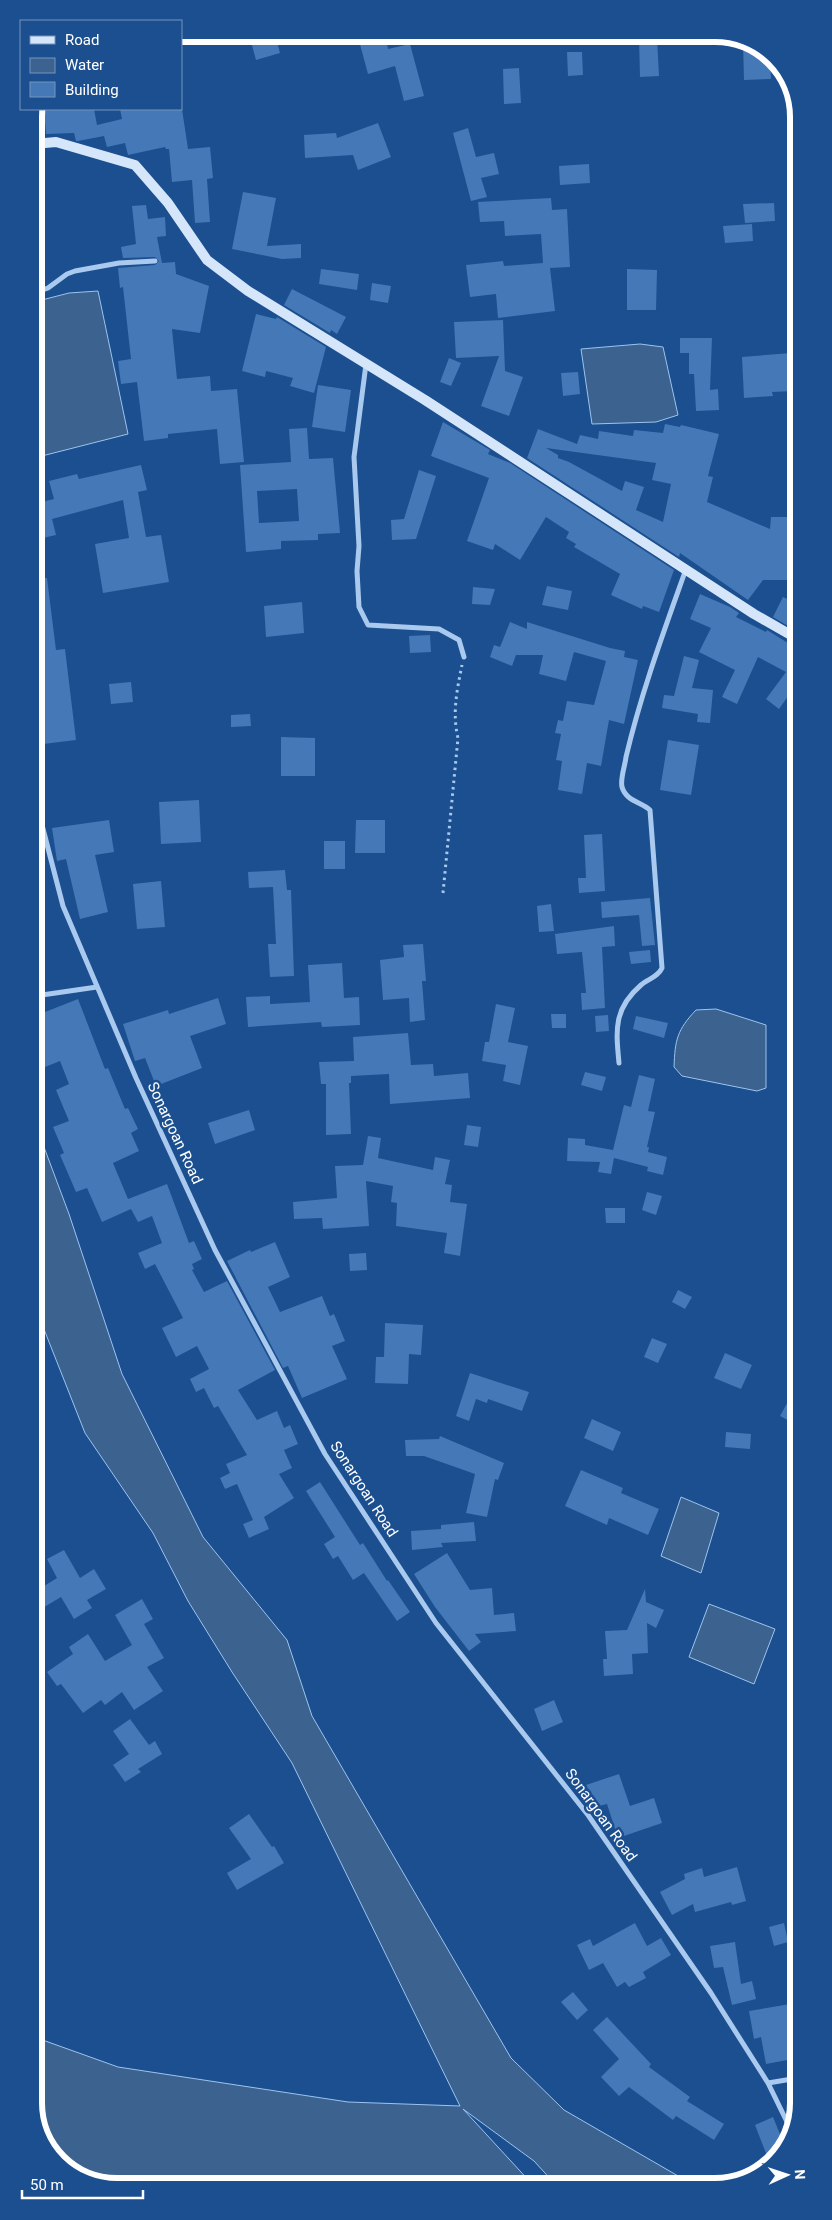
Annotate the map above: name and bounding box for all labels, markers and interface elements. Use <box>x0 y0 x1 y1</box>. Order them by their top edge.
legend <box>20 20 182 110</box>
text: Road <box>65 31 99 49</box>
text: Water <box>65 56 104 74</box>
text: Building <box>65 81 119 99</box>
street label: Sonargoan Road <box>144 1079 206 1187</box>
street label: Sonargoan Road <box>326 1438 402 1540</box>
street label: Sonargoan Road <box>561 1765 641 1865</box>
north arrow <box>762 2150 812 2200</box>
scale bar <box>22 2168 144 2200</box>
text: N <box>792 2169 808 2180</box>
text: 50 m <box>30 2176 64 2194</box>

